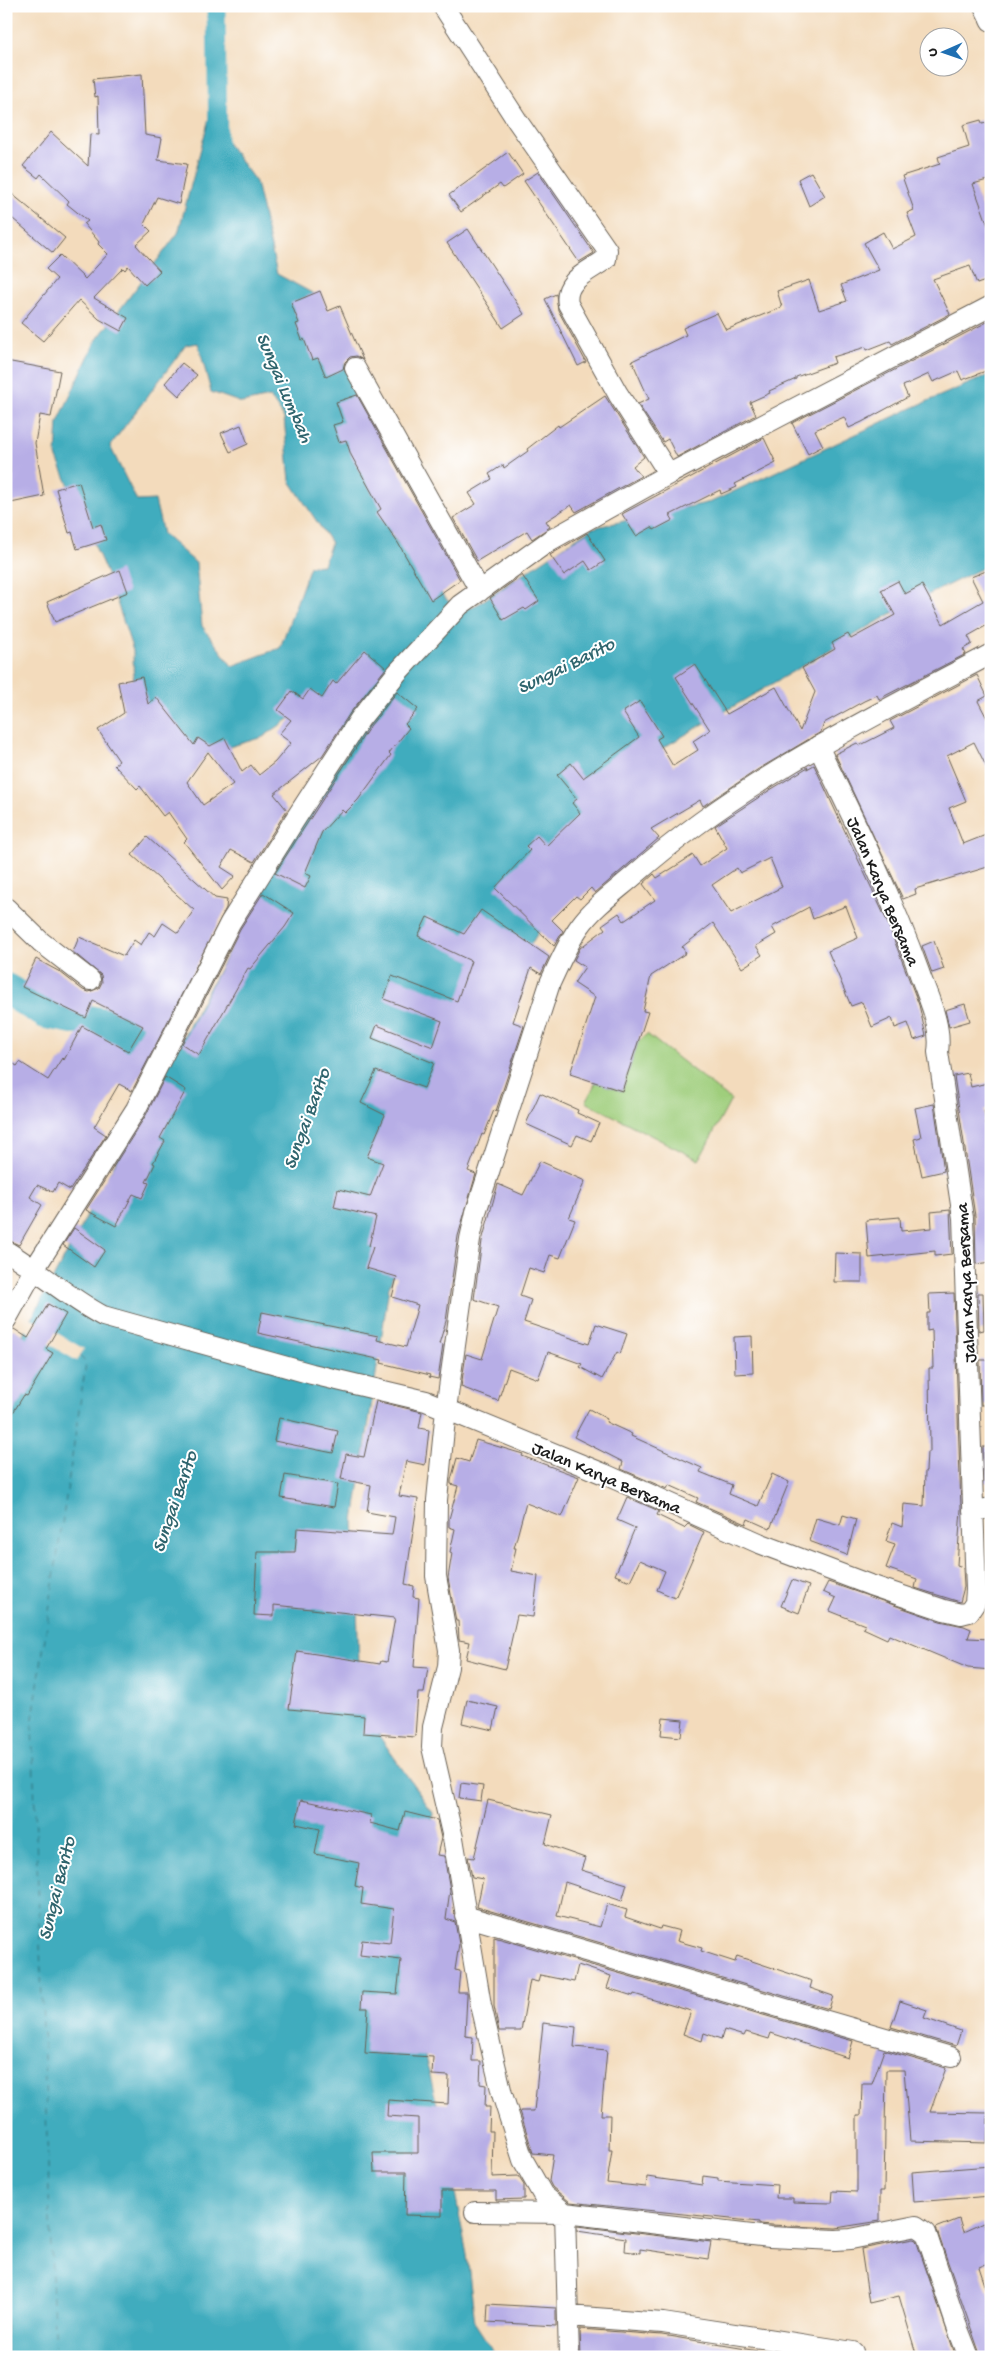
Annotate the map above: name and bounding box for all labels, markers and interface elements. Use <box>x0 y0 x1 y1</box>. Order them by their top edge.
north arrow <box>920 28 970 78</box>
text: U <box>925 48 942 57</box>
water label: Sungai Lumbah <box>249 330 317 447</box>
water label: Sungai Barito <box>514 633 620 701</box>
street label: Jalan Karya Bersama <box>841 814 923 971</box>
water label: Sungai Barito <box>279 1065 338 1173</box>
street label: Jalan Karya Bersama <box>953 1201 982 1363</box>
street label: Jalan Karya Bersama <box>528 1438 685 1521</box>
water label: Sungai Barito <box>148 1447 205 1556</box>
water label: Sungai Barito <box>34 1834 83 1943</box>

